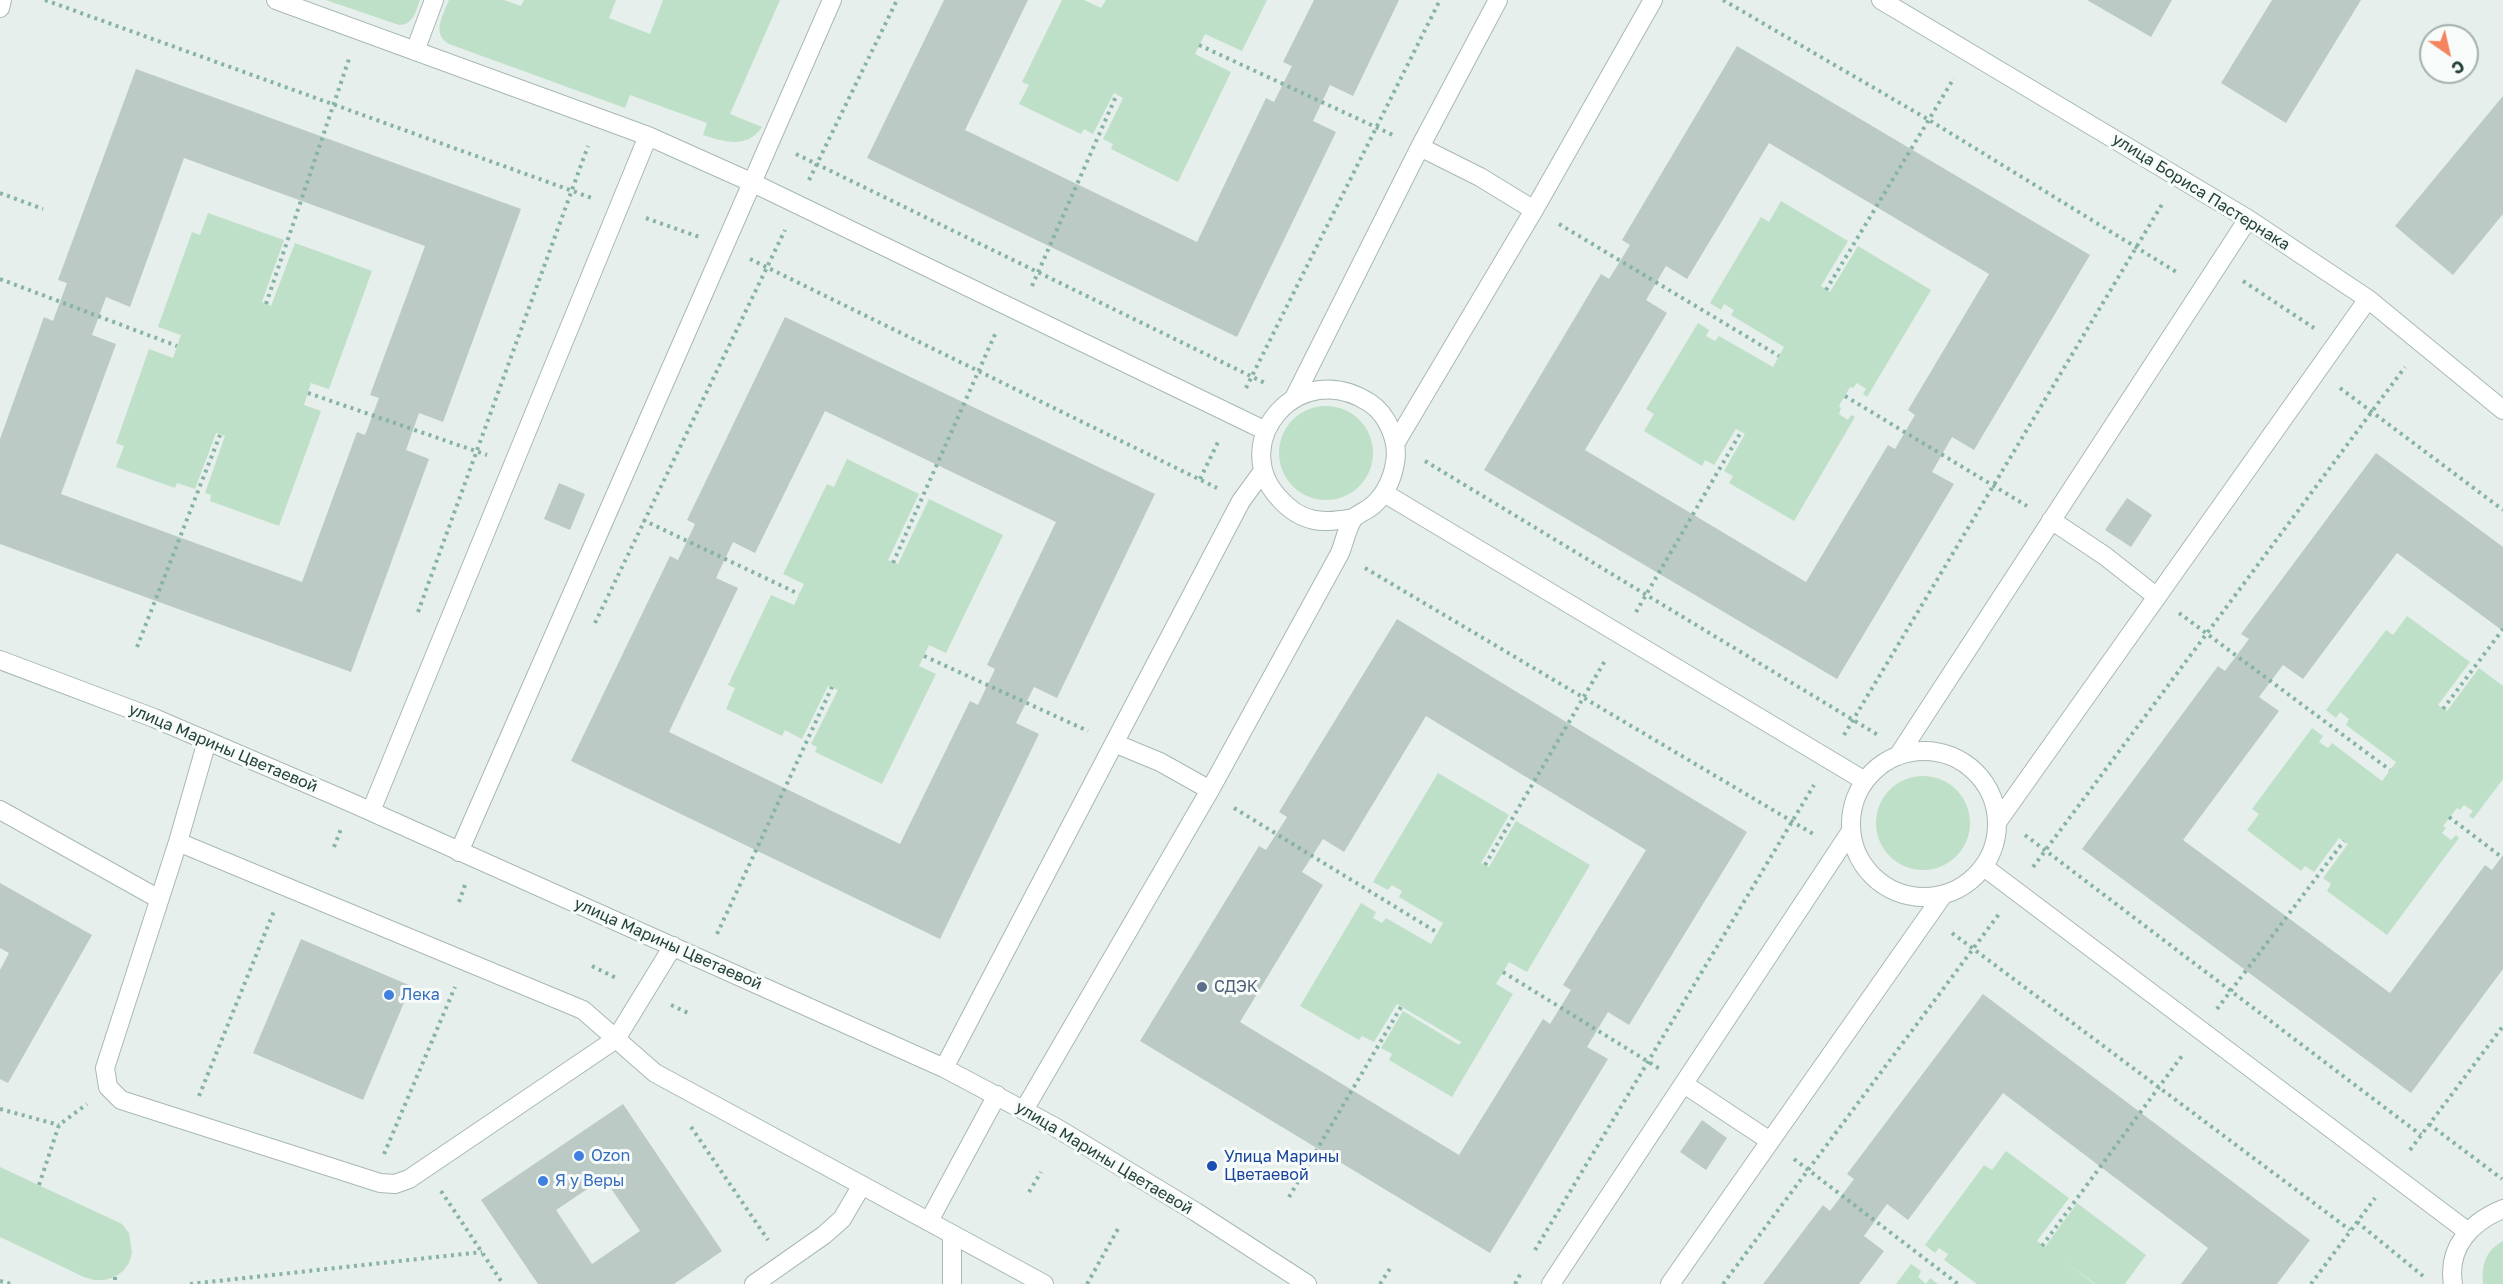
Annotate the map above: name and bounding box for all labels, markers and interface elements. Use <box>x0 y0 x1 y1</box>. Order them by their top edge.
north arrow <box>2419 24 2479 84</box>
text: С <box>2448 56 2468 79</box>
street label: улица Бориса Пастернака <box>2109 129 2293 255</box>
street label: улица Марины Цветаевой <box>126 699 320 797</box>
street label: улица Марины Цветаевой <box>571 894 765 994</box>
place label: СДЭК <box>1214 977 1258 997</box>
marker: СДЭК <box>1195 980 1209 994</box>
place label: Лека <box>401 985 440 1005</box>
marker: Лека <box>382 988 396 1002</box>
street label: улица Марины Цветаевой <box>1012 1097 1196 1219</box>
place label: Ozon <box>591 1146 630 1166</box>
place label: Улица Марины Цветаевой <box>1224 1147 1340 1185</box>
marker: Ozon <box>572 1149 586 1163</box>
marker: Улица Марины Цветаевой <box>1205 1159 1219 1173</box>
place label: Я у Веры <box>555 1171 624 1191</box>
marker: Я у Веры <box>536 1174 550 1188</box>

